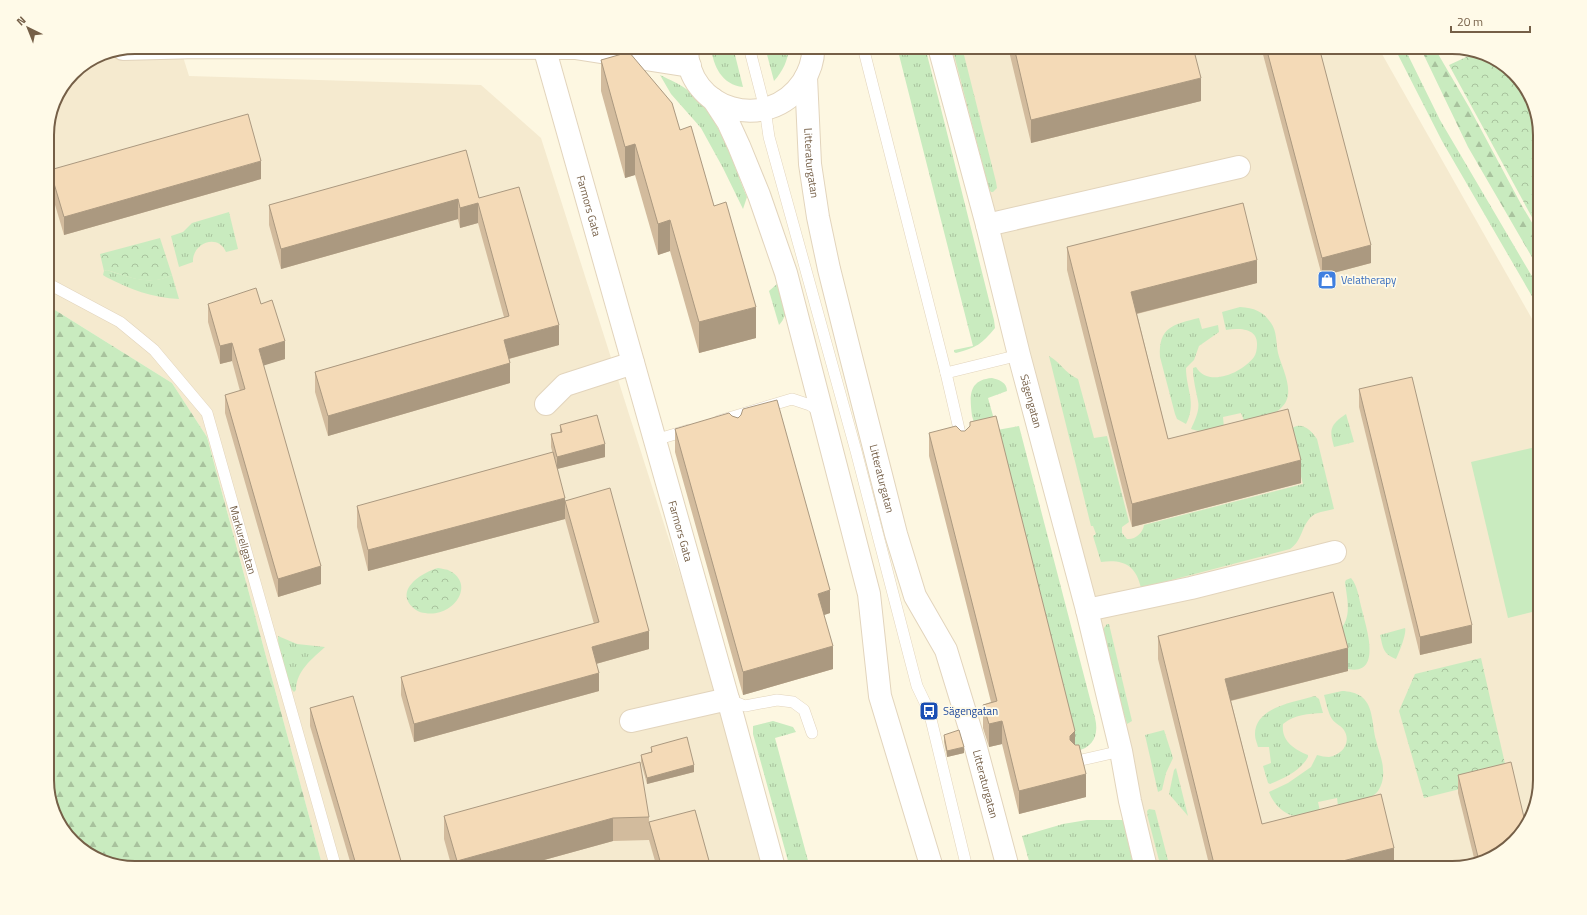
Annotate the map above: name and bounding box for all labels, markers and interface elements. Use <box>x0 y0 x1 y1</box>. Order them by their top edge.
north arrow <box>8 8 48 48</box>
scale bar <box>1451 8 1530 34</box>
text: N <box>13 12 29 29</box>
text: 20 m <box>1457 12 1483 31</box>
street label: Litteraturgatan <box>800 127 823 199</box>
street label: Farmors Gata <box>573 173 605 239</box>
shop icon: Velatherapy <box>1316 269 1338 291</box>
place label: Velatherapy <box>1341 272 1397 288</box>
street label: Sägengatan <box>1016 372 1046 430</box>
street label: Litteraturgatan <box>866 443 898 515</box>
street label: Farmors Gata <box>664 499 697 564</box>
street label: Markurellgatan <box>226 504 260 576</box>
bus stop icon: Sägengatan <box>918 700 940 722</box>
place label: Sägengatan <box>943 703 998 719</box>
street label: Litteraturgatan <box>969 748 1002 820</box>

